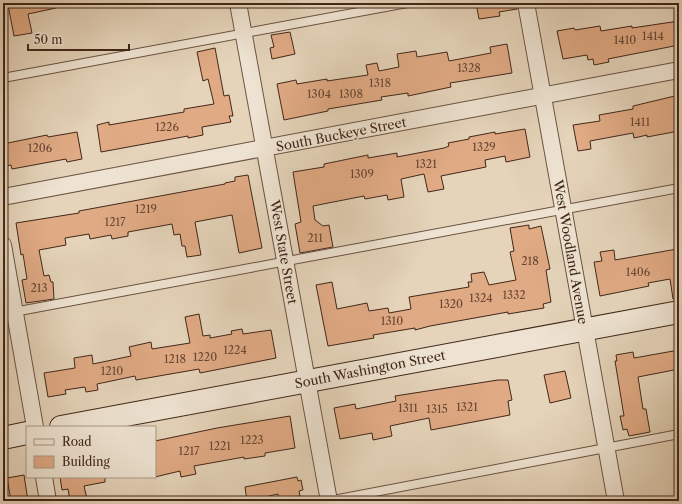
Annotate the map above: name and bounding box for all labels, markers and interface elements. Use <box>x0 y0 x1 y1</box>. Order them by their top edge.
scale bar <box>28 26 129 52</box>
house number: 1414 <box>642 29 664 43</box>
text: 50 m <box>34 32 63 47</box>
house number: 1410 <box>614 33 636 47</box>
house number: 1328 <box>457 61 481 75</box>
house number: 1318 <box>369 76 391 90</box>
house number: 1304 <box>307 87 331 101</box>
house number: 1308 <box>339 87 363 101</box>
street label: South Buckeye Street <box>275 113 408 154</box>
house number: 1411 <box>630 115 650 129</box>
house number: 1226 <box>155 120 179 134</box>
house number: 1329 <box>472 140 496 154</box>
house number: 1206 <box>28 141 53 155</box>
house number: 1321 <box>415 157 437 171</box>
house number: 1309 <box>350 167 374 181</box>
street label: West Woodland Avenue <box>550 177 592 326</box>
street label: West State Street <box>267 198 301 306</box>
house number: 1219 <box>135 202 157 216</box>
house number: 1217 <box>105 215 126 229</box>
house number: 211 <box>307 231 323 245</box>
house number: 218 <box>521 254 539 268</box>
house number: 1406 <box>626 265 651 279</box>
house number: 213 <box>30 281 48 295</box>
house number: 1332 <box>502 288 526 302</box>
house number: 1324 <box>469 291 493 305</box>
house number: 1320 <box>439 297 463 311</box>
house number: 1310 <box>381 314 403 328</box>
house number: 1224 <box>223 343 247 357</box>
street label: South Washington Street <box>293 346 447 391</box>
house number: 1220 <box>193 350 217 364</box>
house number: 1218 <box>164 352 186 366</box>
house number: 1210 <box>101 364 123 378</box>
house number: 1321 <box>456 400 478 414</box>
house number: 1311 <box>398 401 418 415</box>
house number: 1315 <box>426 402 448 416</box>
legend <box>26 426 156 478</box>
house number: 1223 <box>240 433 264 447</box>
text: Road <box>62 434 92 449</box>
house number: 1221 <box>209 439 231 453</box>
house number: 1217 <box>179 444 200 458</box>
text: Building <box>62 454 110 469</box>

